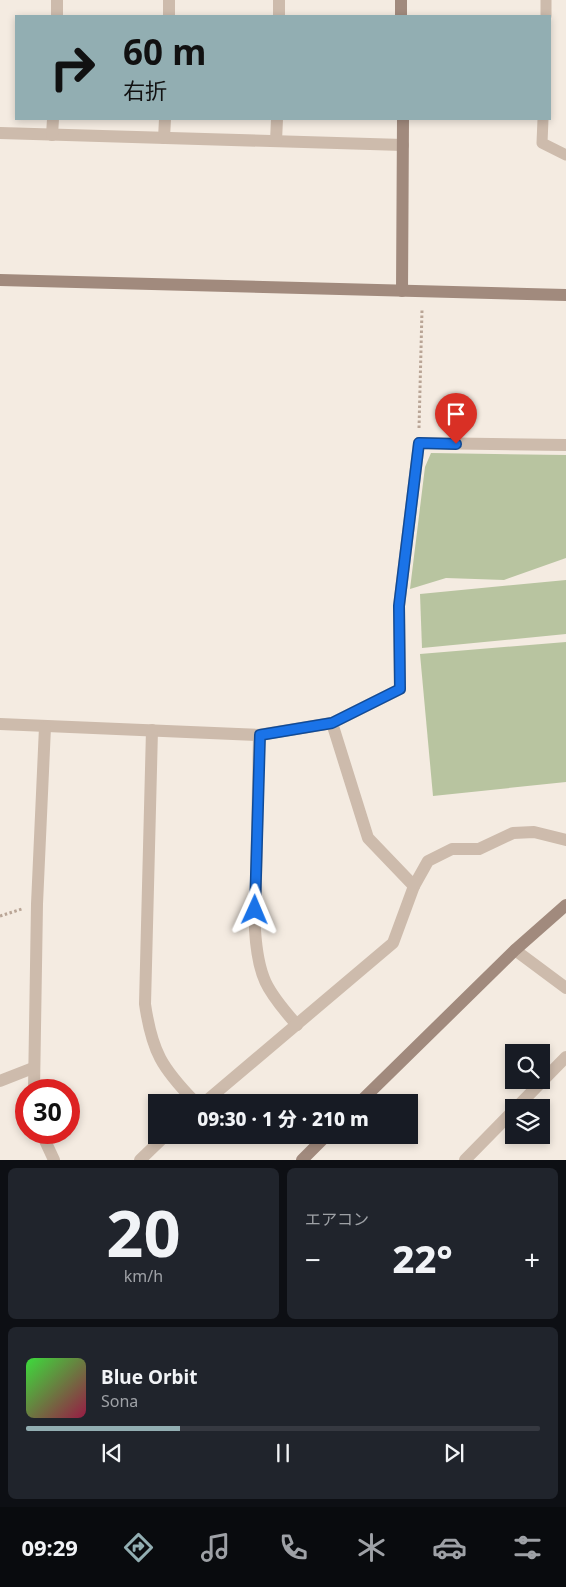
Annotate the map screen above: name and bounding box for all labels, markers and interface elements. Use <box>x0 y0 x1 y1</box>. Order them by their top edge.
text: 60 m <box>123 28 206 75</box>
icon: right <box>40 35 105 100</box>
text: 右折 <box>123 75 167 105</box>
pin <box>435 393 477 444</box>
icon: arrive <box>442 400 470 428</box>
position arrow <box>228 883 280 935</box>
map controls <box>505 1044 550 1144</box>
button: search <box>505 1044 550 1089</box>
speed limit sign: 30 <box>15 1079 80 1144</box>
button: layers <box>505 1099 550 1144</box>
text: 09:30 · 1 分 · 210 m <box>197 1106 369 1132</box>
text: 20 <box>106 1188 181 1276</box>
text: エアコン <box>305 1208 369 1230</box>
text: 22° <box>392 1232 453 1284</box>
text: − <box>305 1240 321 1278</box>
text: + <box>524 1240 540 1278</box>
text: km/h <box>124 1265 163 1287</box>
text: Blue Orbit <box>101 1364 197 1390</box>
text: Sona <box>101 1390 138 1412</box>
icon: previous <box>98 1439 126 1467</box>
icon: pause <box>269 1439 297 1467</box>
icon: next <box>440 1439 468 1467</box>
icon: directions <box>121 1530 156 1565</box>
icon: music <box>198 1530 233 1565</box>
icon: phone <box>276 1530 311 1565</box>
icon: climate <box>354 1530 389 1565</box>
icon: car <box>432 1530 467 1565</box>
icon: filters <box>510 1530 545 1565</box>
text: 09:29 <box>21 1532 78 1562</box>

